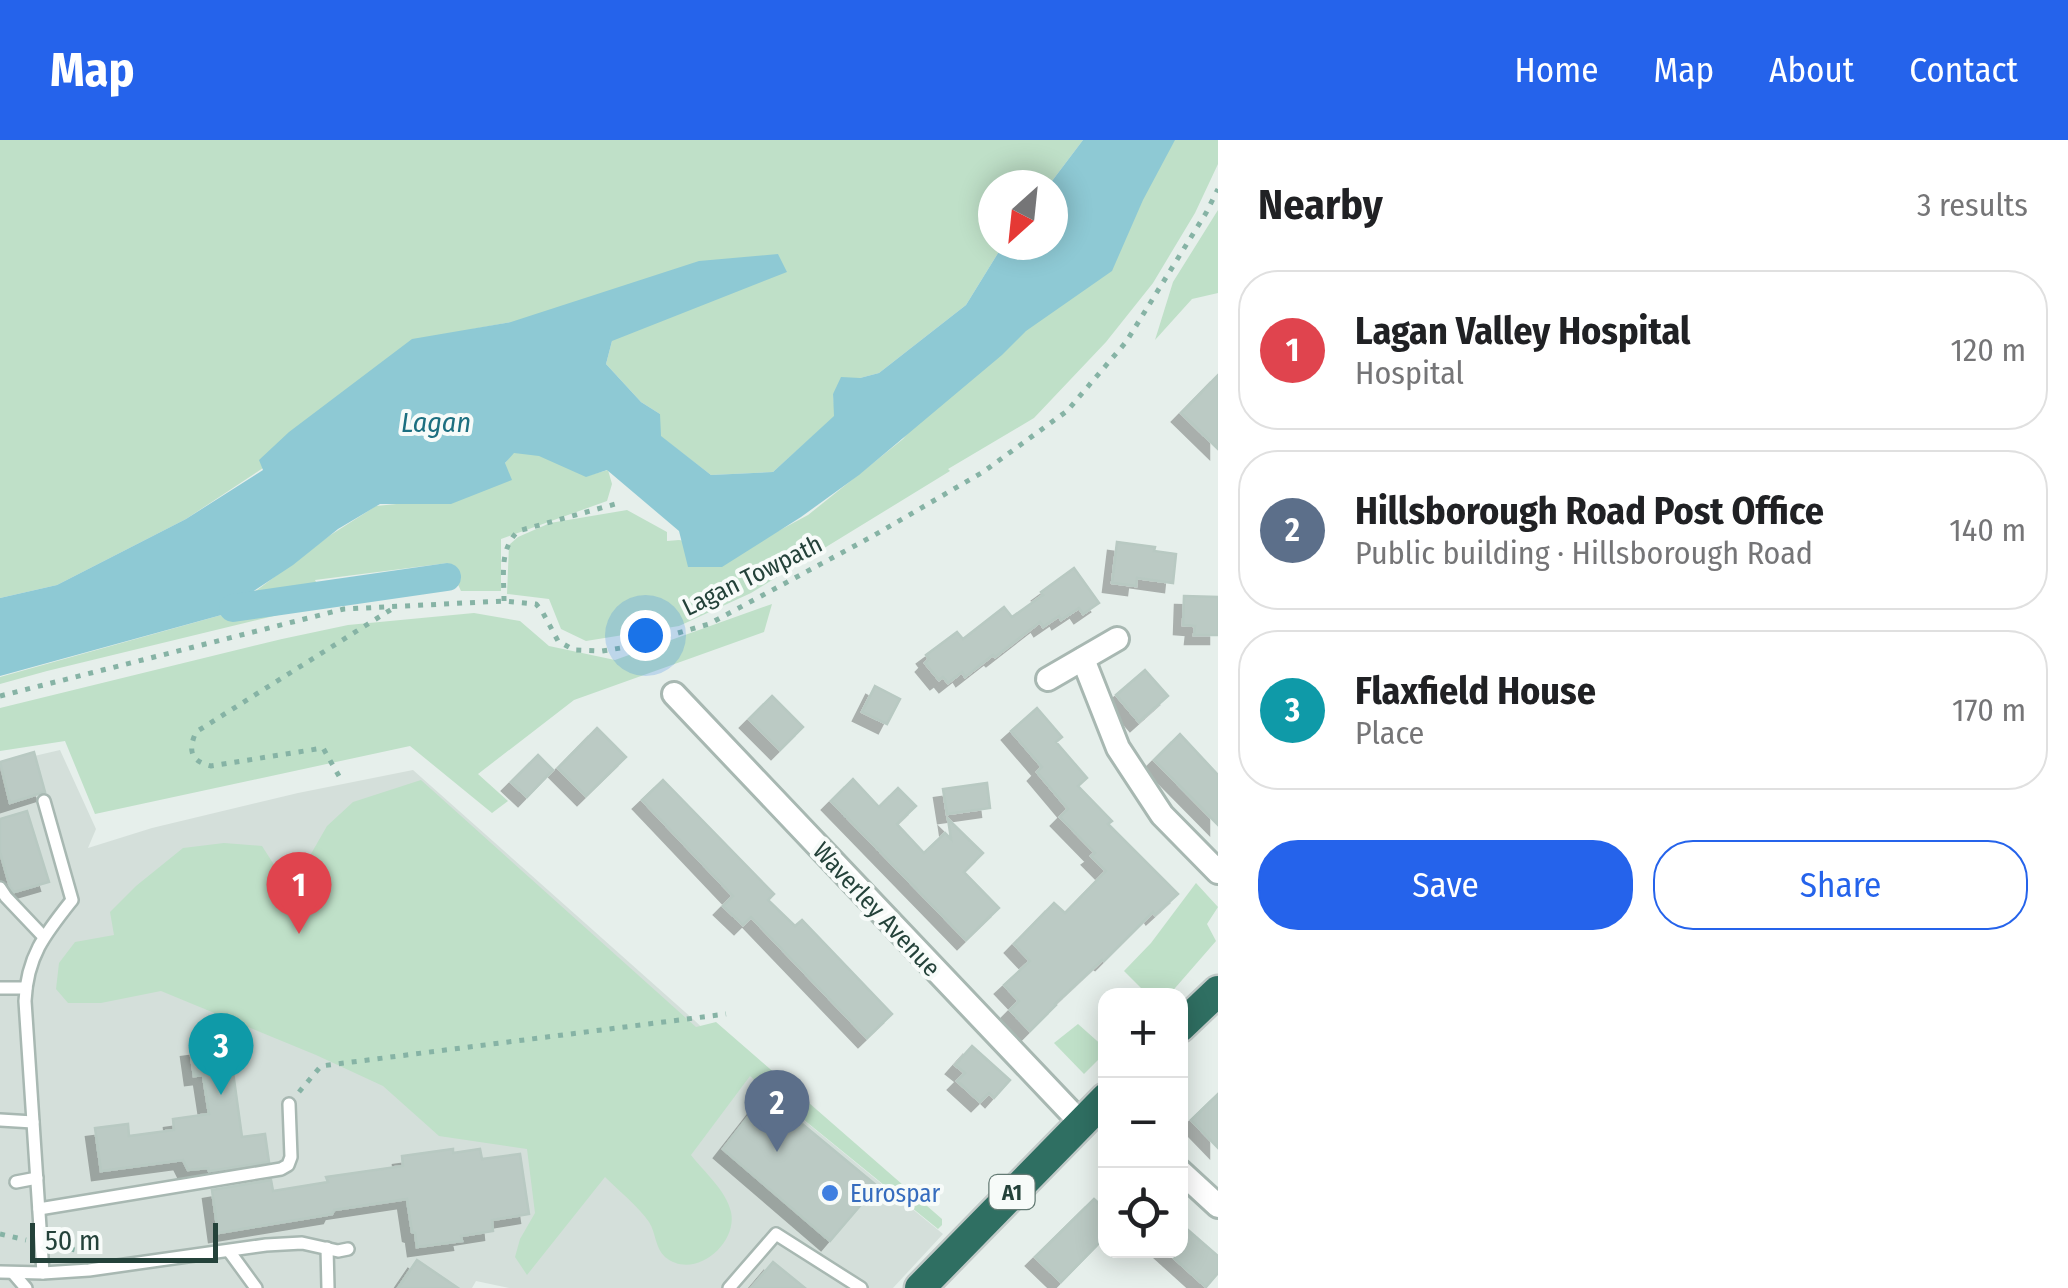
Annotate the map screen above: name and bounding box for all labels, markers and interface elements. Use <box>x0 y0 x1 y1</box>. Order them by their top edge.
text: Map <box>50 41 134 99</box>
text: Home <box>1515 49 1598 91</box>
text: Map <box>1653 49 1714 91</box>
text: About <box>1769 49 1854 91</box>
text: Contact <box>1909 49 2018 91</box>
north arrow <box>978 170 1068 260</box>
text: Nearby <box>1258 180 1383 230</box>
text: 3 results <box>1917 186 2028 224</box>
text: Lagan Valley Hospital <box>1355 308 1690 354</box>
text: 1 <box>1286 331 1299 369</box>
text: 120 m <box>1951 331 2026 369</box>
text: Hospital <box>1355 354 1464 392</box>
water label: Lagan <box>401 406 471 439</box>
text: Hillsborough Road Post Office <box>1355 488 1824 534</box>
text: 2 <box>1285 511 1300 549</box>
text: 140 m <box>1949 511 2026 549</box>
street label: Lagan Towpath <box>678 529 827 623</box>
text: Public building · Hillsborough Road <box>1355 534 1813 572</box>
your location <box>620 610 671 661</box>
text: Flaxfield House <box>1355 668 1596 714</box>
text: 3 <box>1285 691 1300 729</box>
text: 170 m <box>1952 691 2026 729</box>
text: Place <box>1355 714 1424 752</box>
street label: Waverley Avenue <box>806 836 946 983</box>
button: Save <box>1258 840 1633 930</box>
button: Share <box>1653 840 2028 930</box>
pin: 1 <box>266 852 332 934</box>
map controls <box>1098 988 1188 1258</box>
button: + <box>1098 988 1188 1078</box>
pin: 3 <box>188 1012 254 1095</box>
pin: 2 <box>744 1070 810 1152</box>
button: − <box>1098 1078 1188 1168</box>
button: locate <box>1098 1168 1188 1258</box>
road number: A1 <box>990 1175 1034 1209</box>
place label: Eurospar <box>850 1179 941 1209</box>
marker: Eurospar <box>819 1182 841 1204</box>
scale bar <box>30 1218 218 1262</box>
text: 50 m <box>45 1224 101 1257</box>

